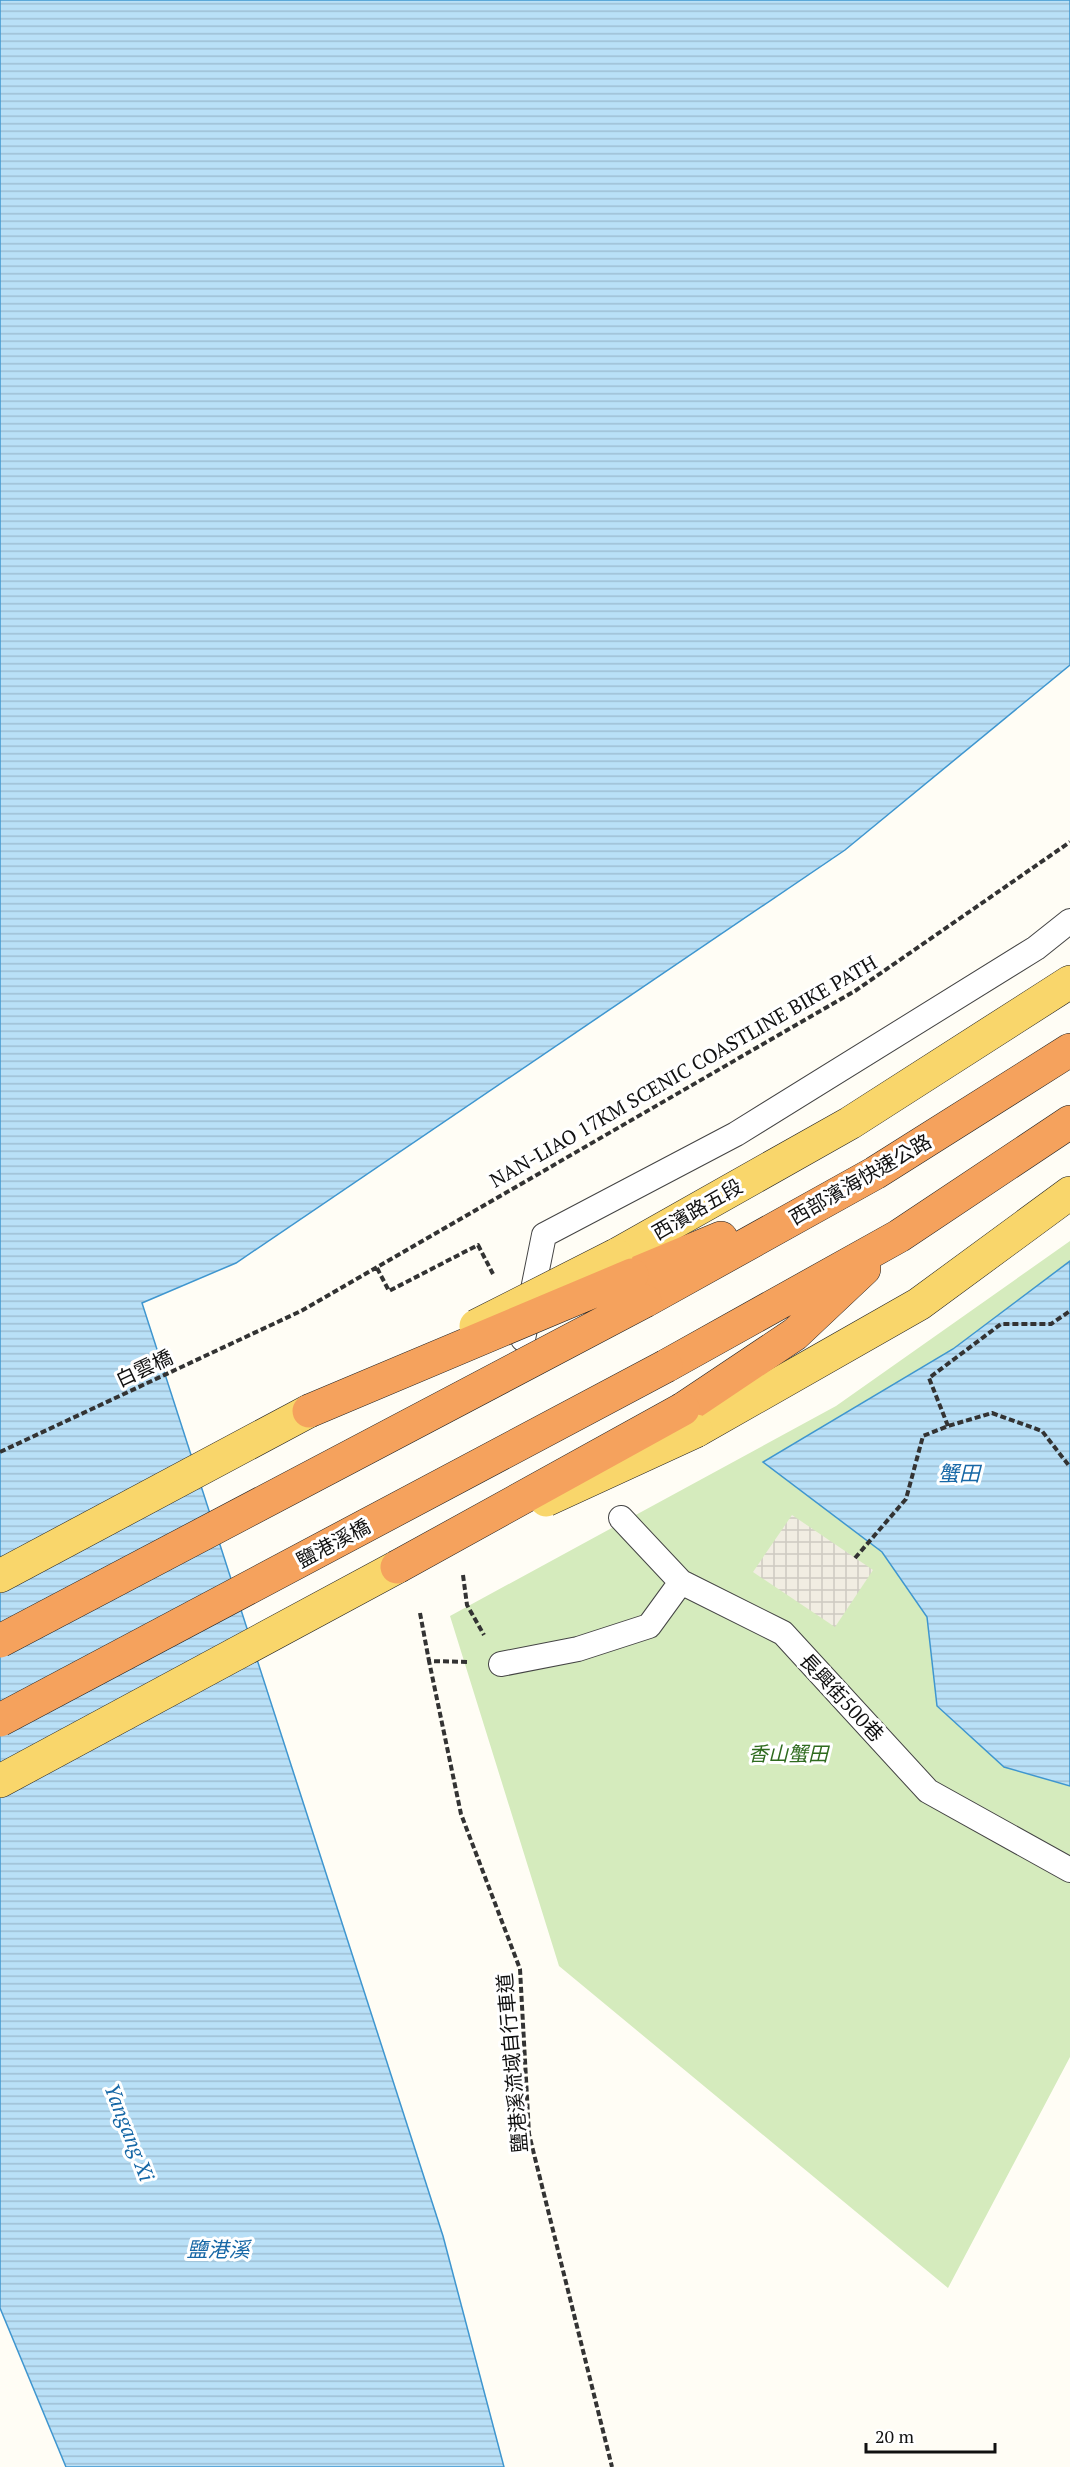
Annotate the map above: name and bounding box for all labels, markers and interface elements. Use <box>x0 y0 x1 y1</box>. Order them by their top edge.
street label: NAN-LIAO 17KM SCENIC COASTLINE BIKE PATH <box>484 949 882 1193</box>
street label: 西部濱海快速公路 <box>784 1127 936 1231</box>
street label: 西濱路五段 <box>647 1172 747 1246</box>
street label: 白雲橋 <box>111 1343 177 1393</box>
water label: 蟹田 <box>938 1459 983 1487</box>
street label: 鹽港溪橋 <box>291 1512 375 1574</box>
street label: 長興街500巷 <box>794 1647 890 1747</box>
park label: 香山蟹田 <box>748 1740 830 1767</box>
street label: 鹽港溪流域自行車道 <box>491 1972 533 2154</box>
water label: Yangang Xi <box>99 2079 162 2185</box>
water label: 鹽港溪 <box>187 2235 252 2263</box>
scale bar <box>866 2416 995 2454</box>
text: 20 m <box>875 2424 915 2448</box>

